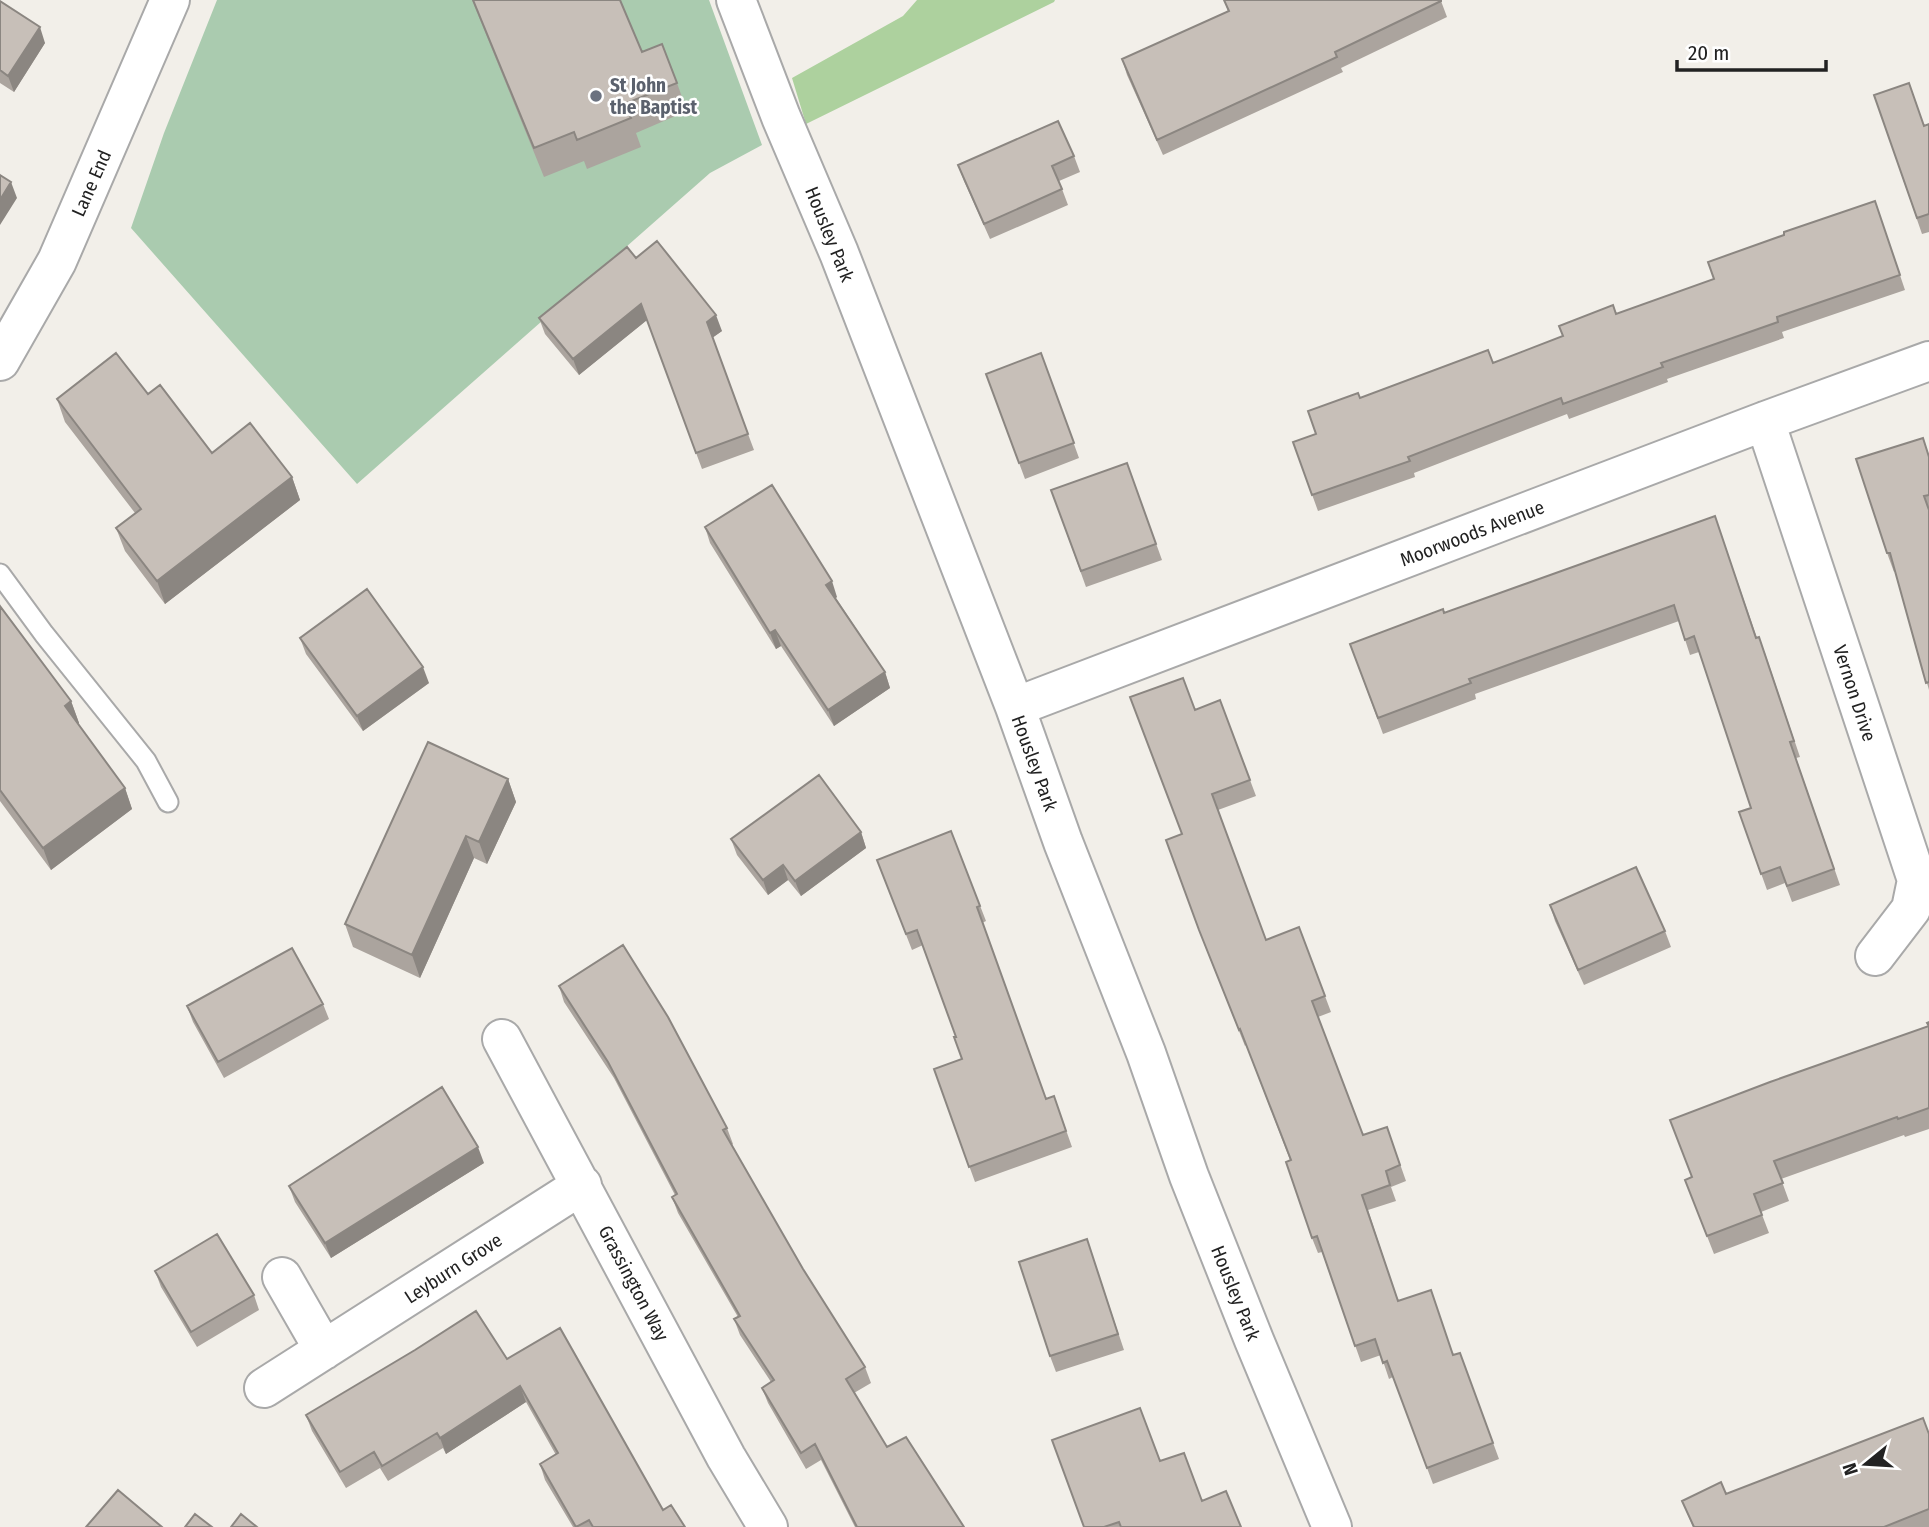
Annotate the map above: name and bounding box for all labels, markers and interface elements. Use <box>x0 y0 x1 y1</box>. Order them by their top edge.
scale bar <box>1677 28 1826 72</box>
text: 20 m <box>1688 40 1729 66</box>
place label: St John the Baptist <box>610 74 698 119</box>
marker: St John the Baptist <box>588 88 604 104</box>
street label: Lane End <box>67 146 116 220</box>
street label: Housley Park <box>800 183 859 285</box>
street label: Moorwoods Avenue <box>1397 495 1547 572</box>
street label: Vernon Drive <box>1828 642 1881 744</box>
street label: Housley Park <box>1007 712 1063 814</box>
street label: Grassington Way <box>593 1222 674 1345</box>
street label: Leyburn Grove <box>400 1228 506 1308</box>
street label: Housley Park <box>1206 1242 1265 1344</box>
north arrow <box>1831 1429 1901 1499</box>
text: N <box>1838 1460 1863 1478</box>

